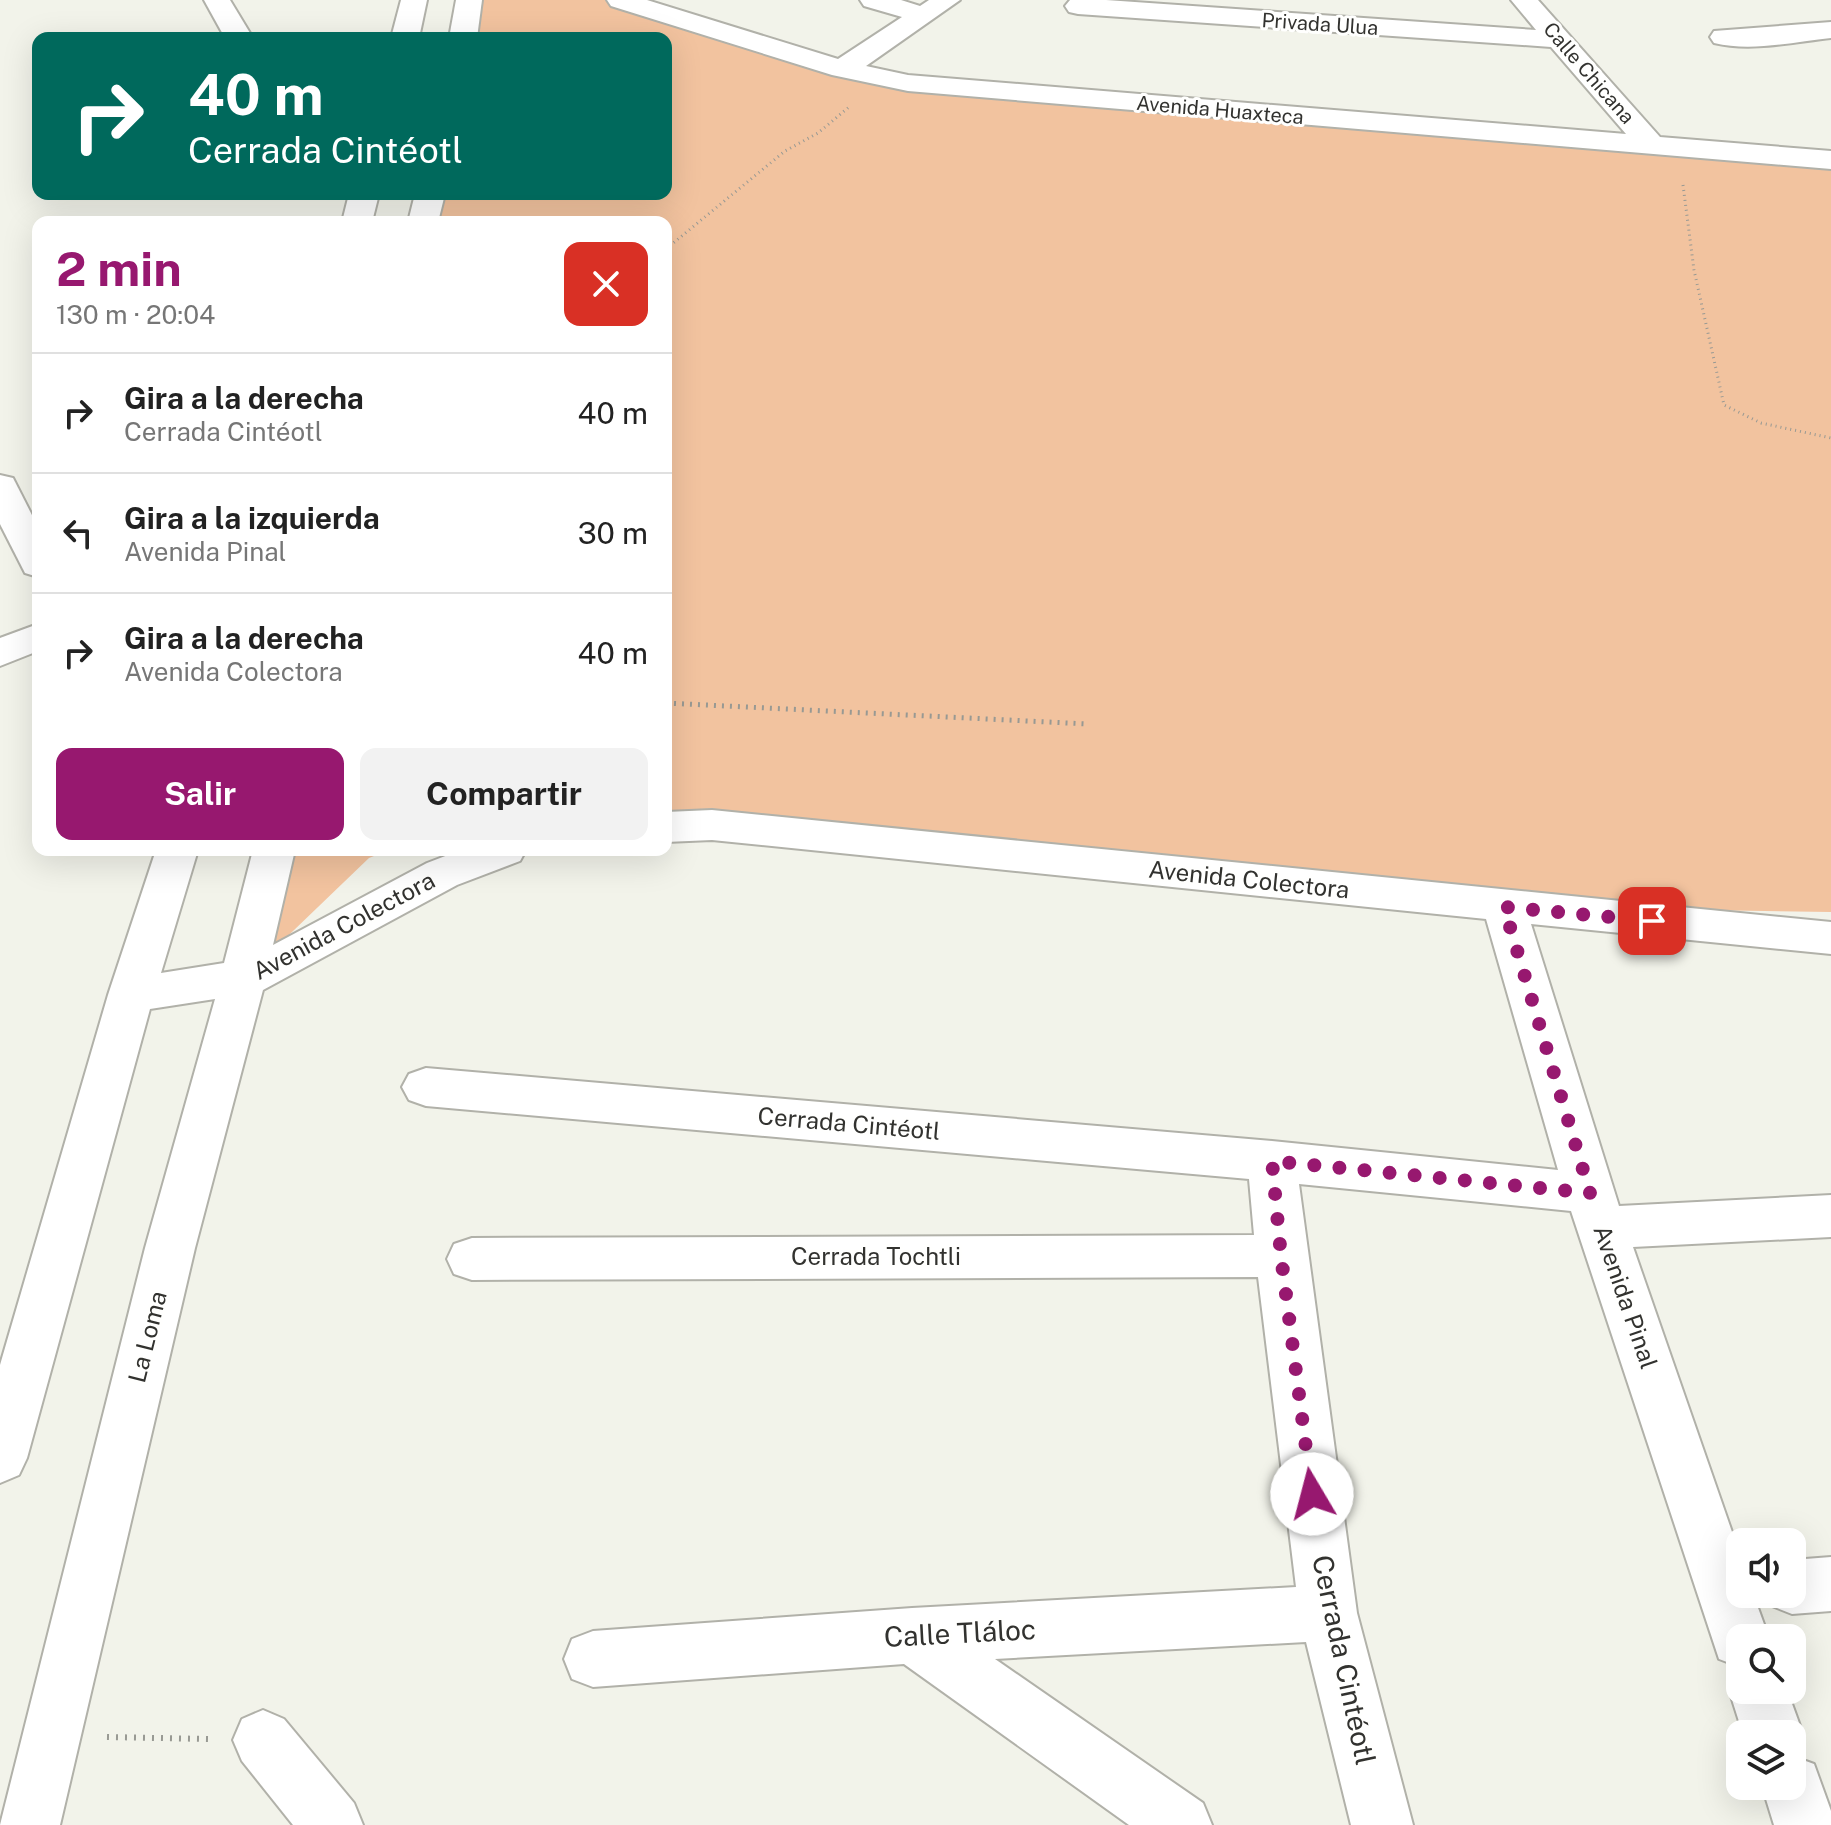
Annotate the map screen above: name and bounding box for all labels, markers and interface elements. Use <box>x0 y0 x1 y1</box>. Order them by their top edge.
street label: Privada Ulua <box>1261 8 1379 40</box>
street label: Calle Chicana <box>1538 17 1640 129</box>
text: 40 m <box>188 62 324 128</box>
icon: right <box>56 64 160 168</box>
street label: Avenida Huaxteca <box>1135 91 1305 129</box>
text: Cerrada Cintéotl <box>188 129 463 171</box>
text: 2 min <box>56 240 182 297</box>
button: close <box>564 242 648 326</box>
text: 130 m · 20:04 <box>56 299 215 330</box>
text: Gira a la derecha <box>124 380 364 416</box>
icon: right <box>56 391 100 435</box>
text: 40 m <box>578 395 648 431</box>
text: Cerrada Cintéotl <box>124 416 323 447</box>
text: Gira a la izquierda <box>124 500 380 536</box>
icon: left <box>56 511 100 555</box>
text: 30 m <box>578 515 648 551</box>
text: Avenida Pinal <box>124 536 286 567</box>
text: Gira a la derecha <box>124 620 364 656</box>
icon: right <box>56 631 100 675</box>
text: 40 m <box>578 635 648 671</box>
text: Avenida Colectora <box>124 656 343 687</box>
button: Salir <box>56 748 344 840</box>
button: Compartir <box>360 748 648 840</box>
street label: Avenida Colectora <box>1147 855 1351 903</box>
street label: Avenida Colectora <box>248 865 439 985</box>
pin <box>1618 887 1686 955</box>
icon: arrive <box>1630 899 1674 943</box>
street label: Cerrada Cintéotl <box>757 1101 942 1145</box>
street label: Avenida Pinal <box>1588 1221 1664 1372</box>
street label: Cerrada Tochtli <box>791 1242 961 1270</box>
street label: La Loma <box>122 1288 172 1386</box>
position arrow <box>1270 1452 1354 1536</box>
map controls <box>1726 1528 1806 1800</box>
button: sound <box>1726 1528 1806 1608</box>
street label: Cerrada Cintéotl <box>1306 1552 1383 1768</box>
street label: Calle Tláloc <box>883 1612 1037 1653</box>
button: search <box>1726 1624 1806 1704</box>
button: layers <box>1726 1720 1806 1800</box>

